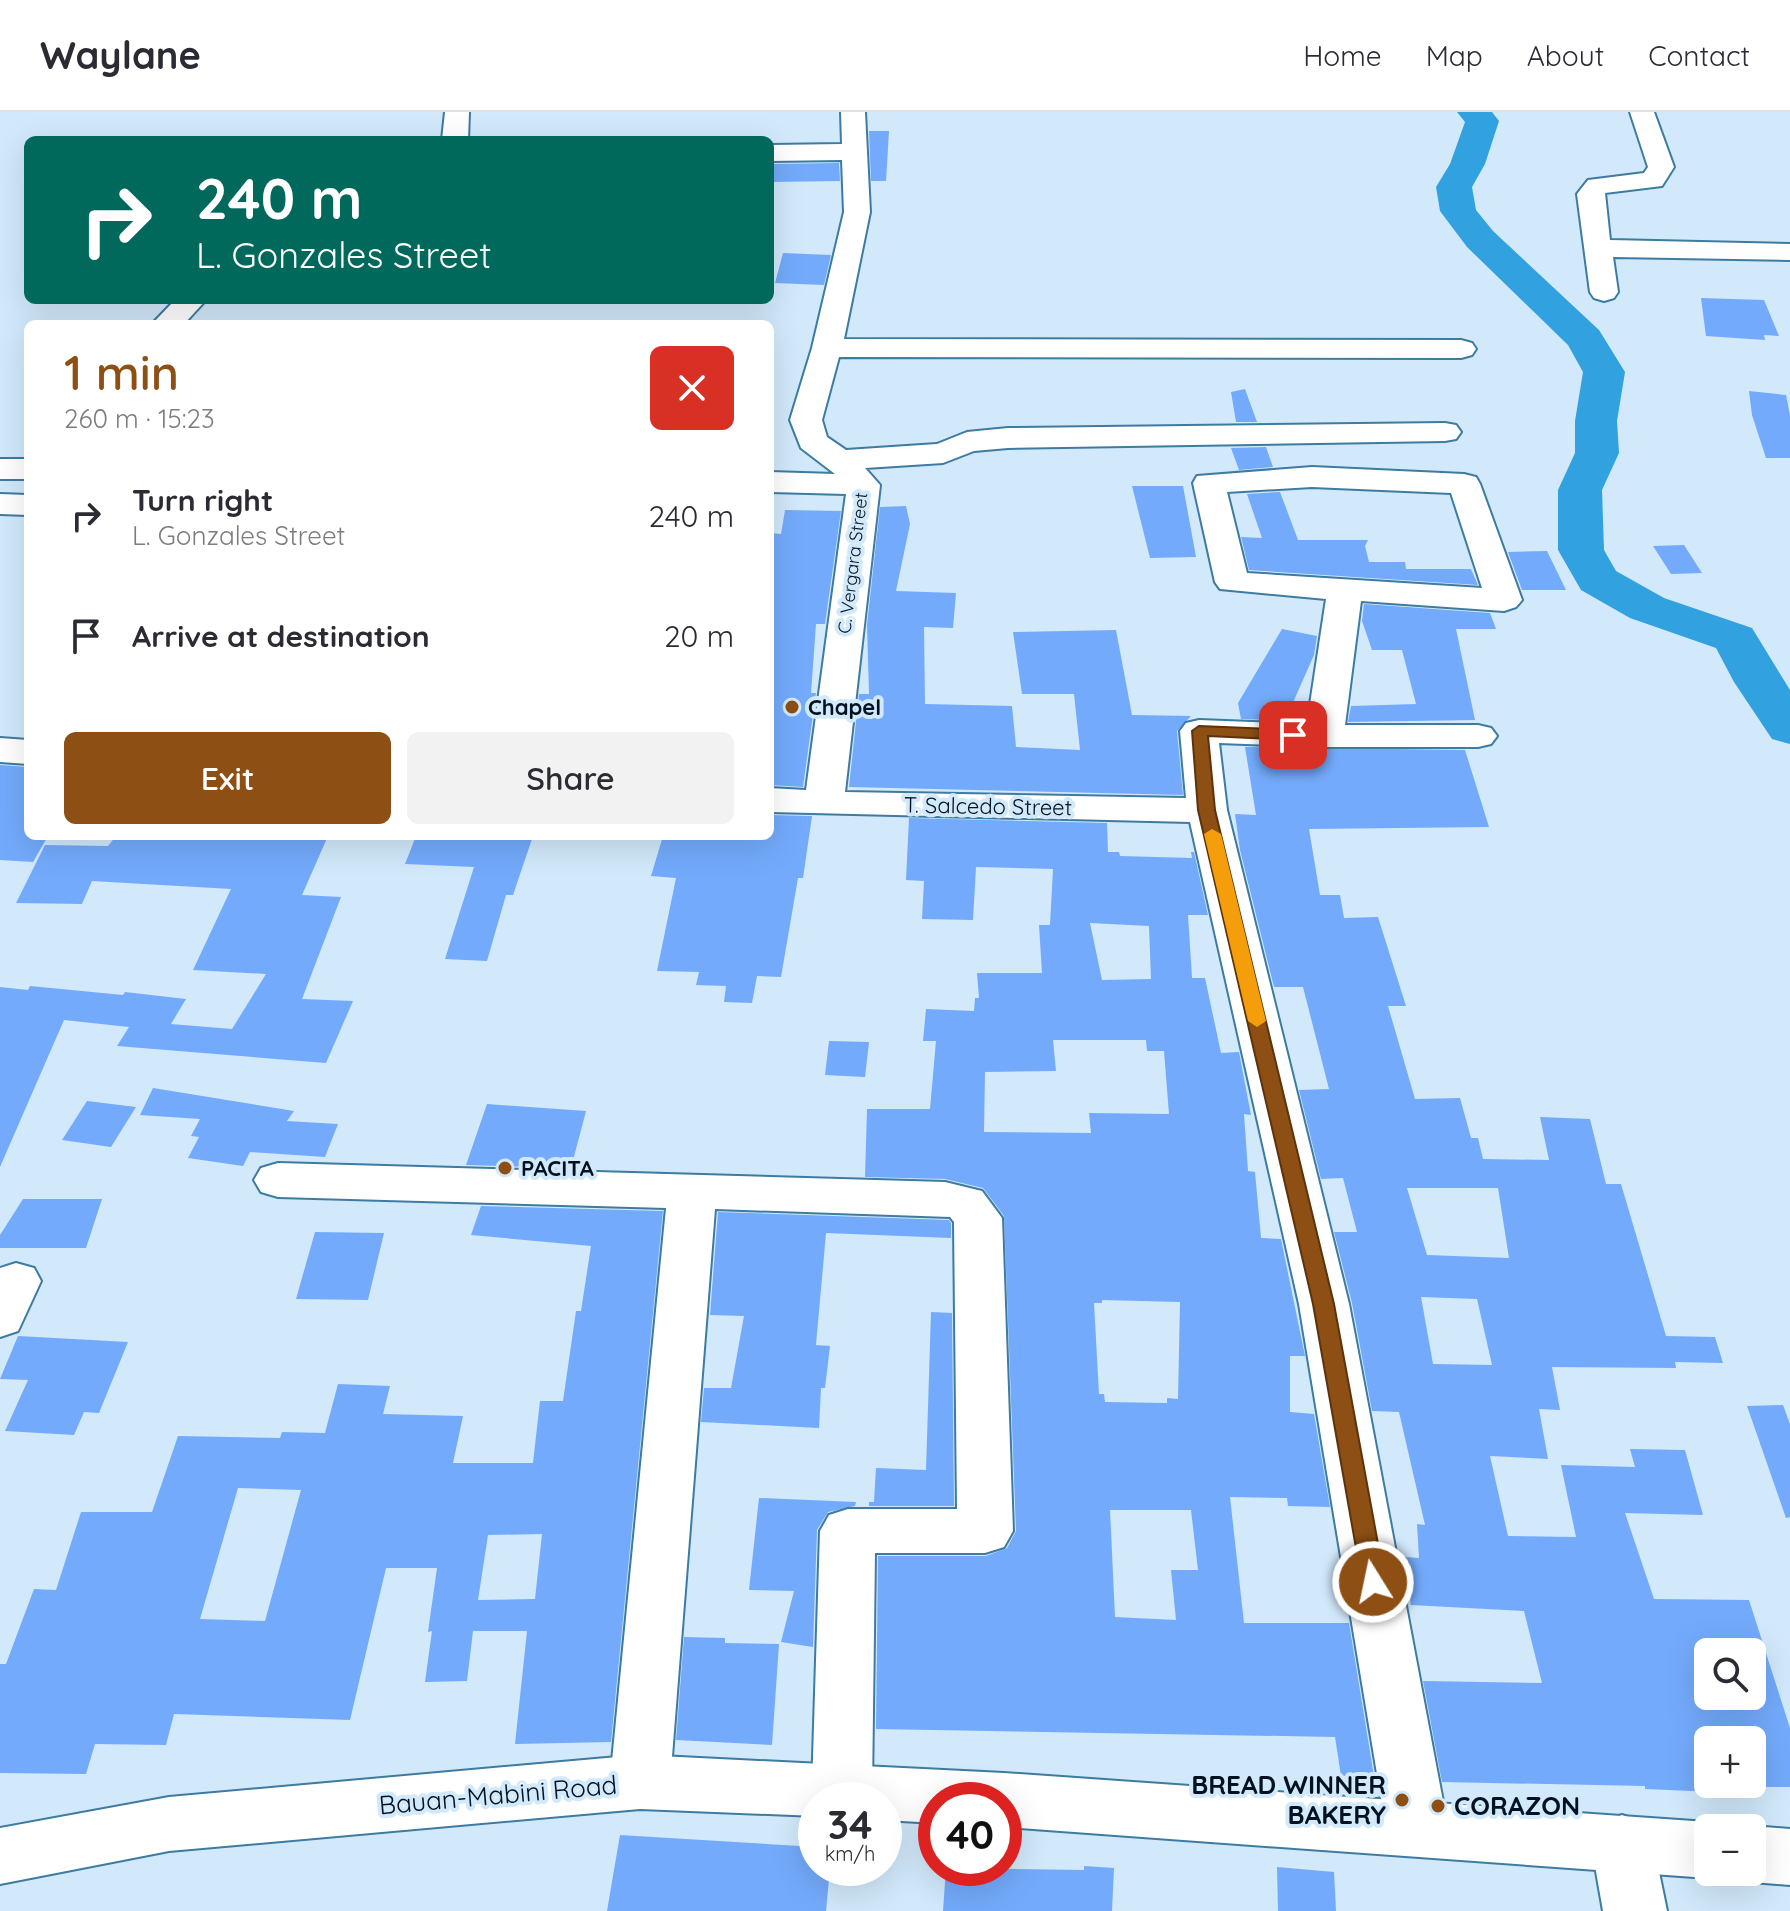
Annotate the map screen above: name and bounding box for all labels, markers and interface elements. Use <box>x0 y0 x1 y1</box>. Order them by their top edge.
text: Waylane <box>40 31 201 79</box>
text: Home <box>1303 38 1382 73</box>
text: Map <box>1426 38 1483 73</box>
text: About <box>1527 38 1604 73</box>
text: Contact <box>1648 38 1750 73</box>
text: 240 m <box>196 163 363 233</box>
icon: right <box>64 168 168 272</box>
text: L. Gonzales Street <box>196 232 492 277</box>
text: 1 min <box>64 342 179 402</box>
button: close <box>650 346 734 430</box>
text: 260 m · 15:23 <box>64 402 215 435</box>
text: Turn right <box>132 481 273 519</box>
street label: C. Vergara Street <box>832 491 873 635</box>
icon: right <box>64 494 108 538</box>
text: 240 m <box>649 497 734 535</box>
text: L. Gonzales Street <box>132 519 345 552</box>
icon: arrive <box>64 614 108 658</box>
text: Arrive at destination <box>132 617 430 655</box>
text: 20 m <box>664 617 734 655</box>
place label: Chapel <box>808 693 881 721</box>
marker: Chapel <box>783 698 801 716</box>
pin <box>1259 701 1327 769</box>
icon: arrive <box>1271 713 1315 757</box>
button: Exit <box>64 732 391 824</box>
button: Share <box>407 732 734 824</box>
street label: T. Salcedo Street <box>904 791 1072 821</box>
place label: PACITA <box>521 1154 594 1182</box>
marker: PACITA <box>496 1159 514 1177</box>
position arrow <box>1331 1540 1415 1624</box>
map controls <box>1694 1638 1766 1886</box>
button: search <box>1694 1638 1766 1710</box>
button: + <box>1694 1726 1766 1798</box>
street label: Bauan-Mabini Road <box>378 1768 618 1821</box>
place label: BREAD WINNER BAKERY <box>1191 1768 1386 1831</box>
speed limit sign: 40 <box>918 1782 1022 1886</box>
place label: CORAZON <box>1454 1789 1580 1822</box>
marker: BREAD WINNER BAKERY <box>1393 1791 1411 1809</box>
marker: CORAZON <box>1429 1797 1447 1815</box>
text: 34 <box>828 1799 873 1849</box>
button: − <box>1694 1814 1766 1886</box>
text: km/h <box>825 1841 875 1866</box>

